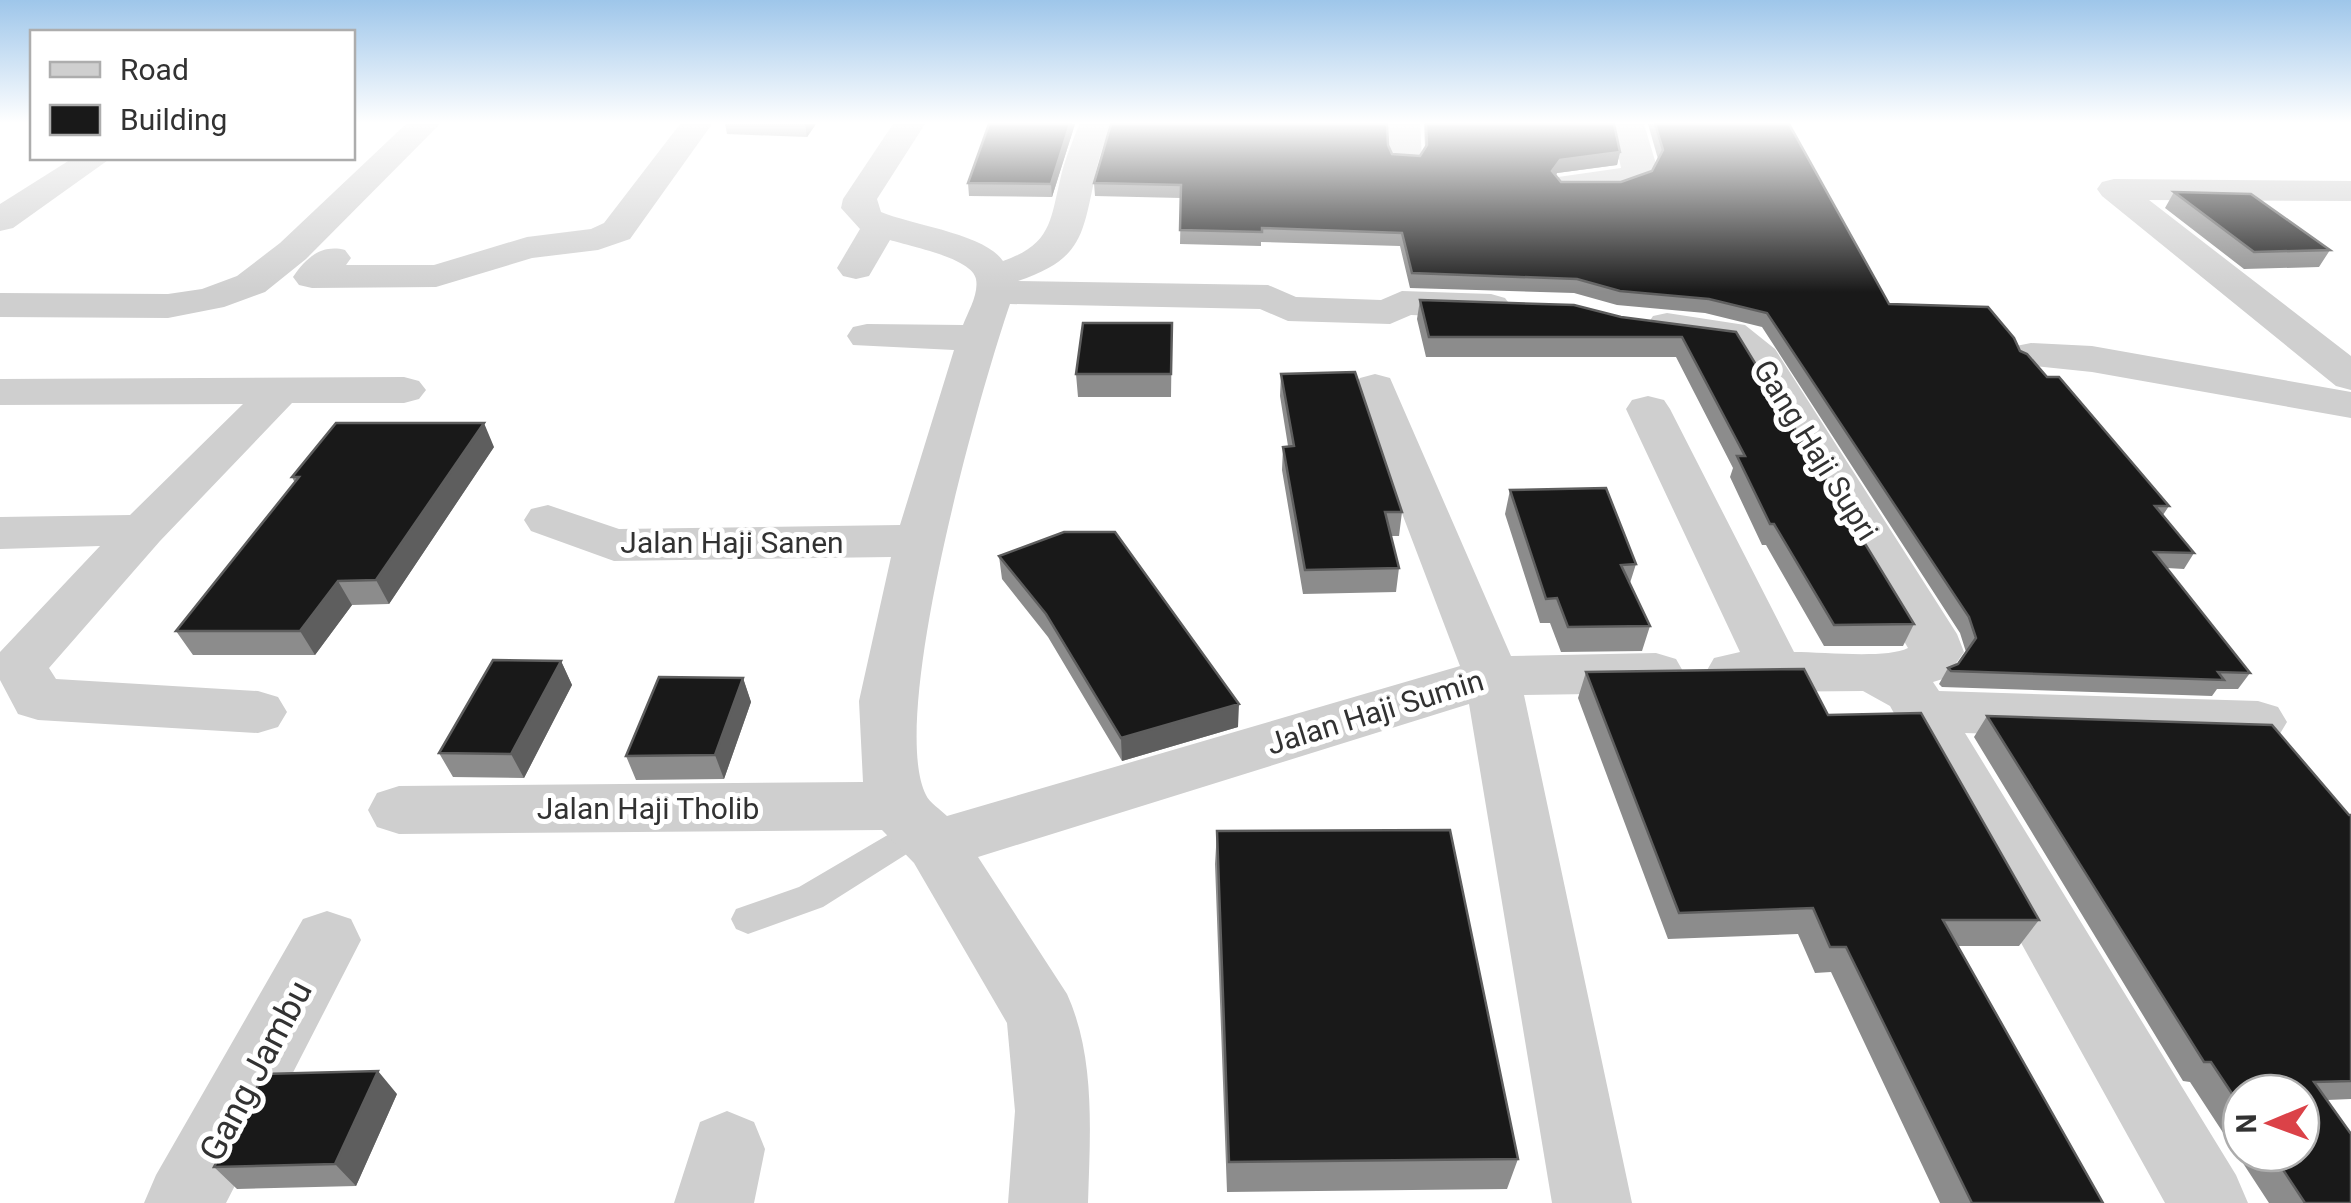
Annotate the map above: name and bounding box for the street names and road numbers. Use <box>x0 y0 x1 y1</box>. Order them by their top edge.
street label: Gang Haji Supri <box>1747 353 1885 547</box>
street label: Jalan Haji Sanen <box>620 525 844 560</box>
street label: Jalan Haji Sumin <box>1262 662 1488 762</box>
street label: Jalan Haji Tholib <box>537 791 759 826</box>
street label: Gang Jambu <box>191 974 321 1168</box>

